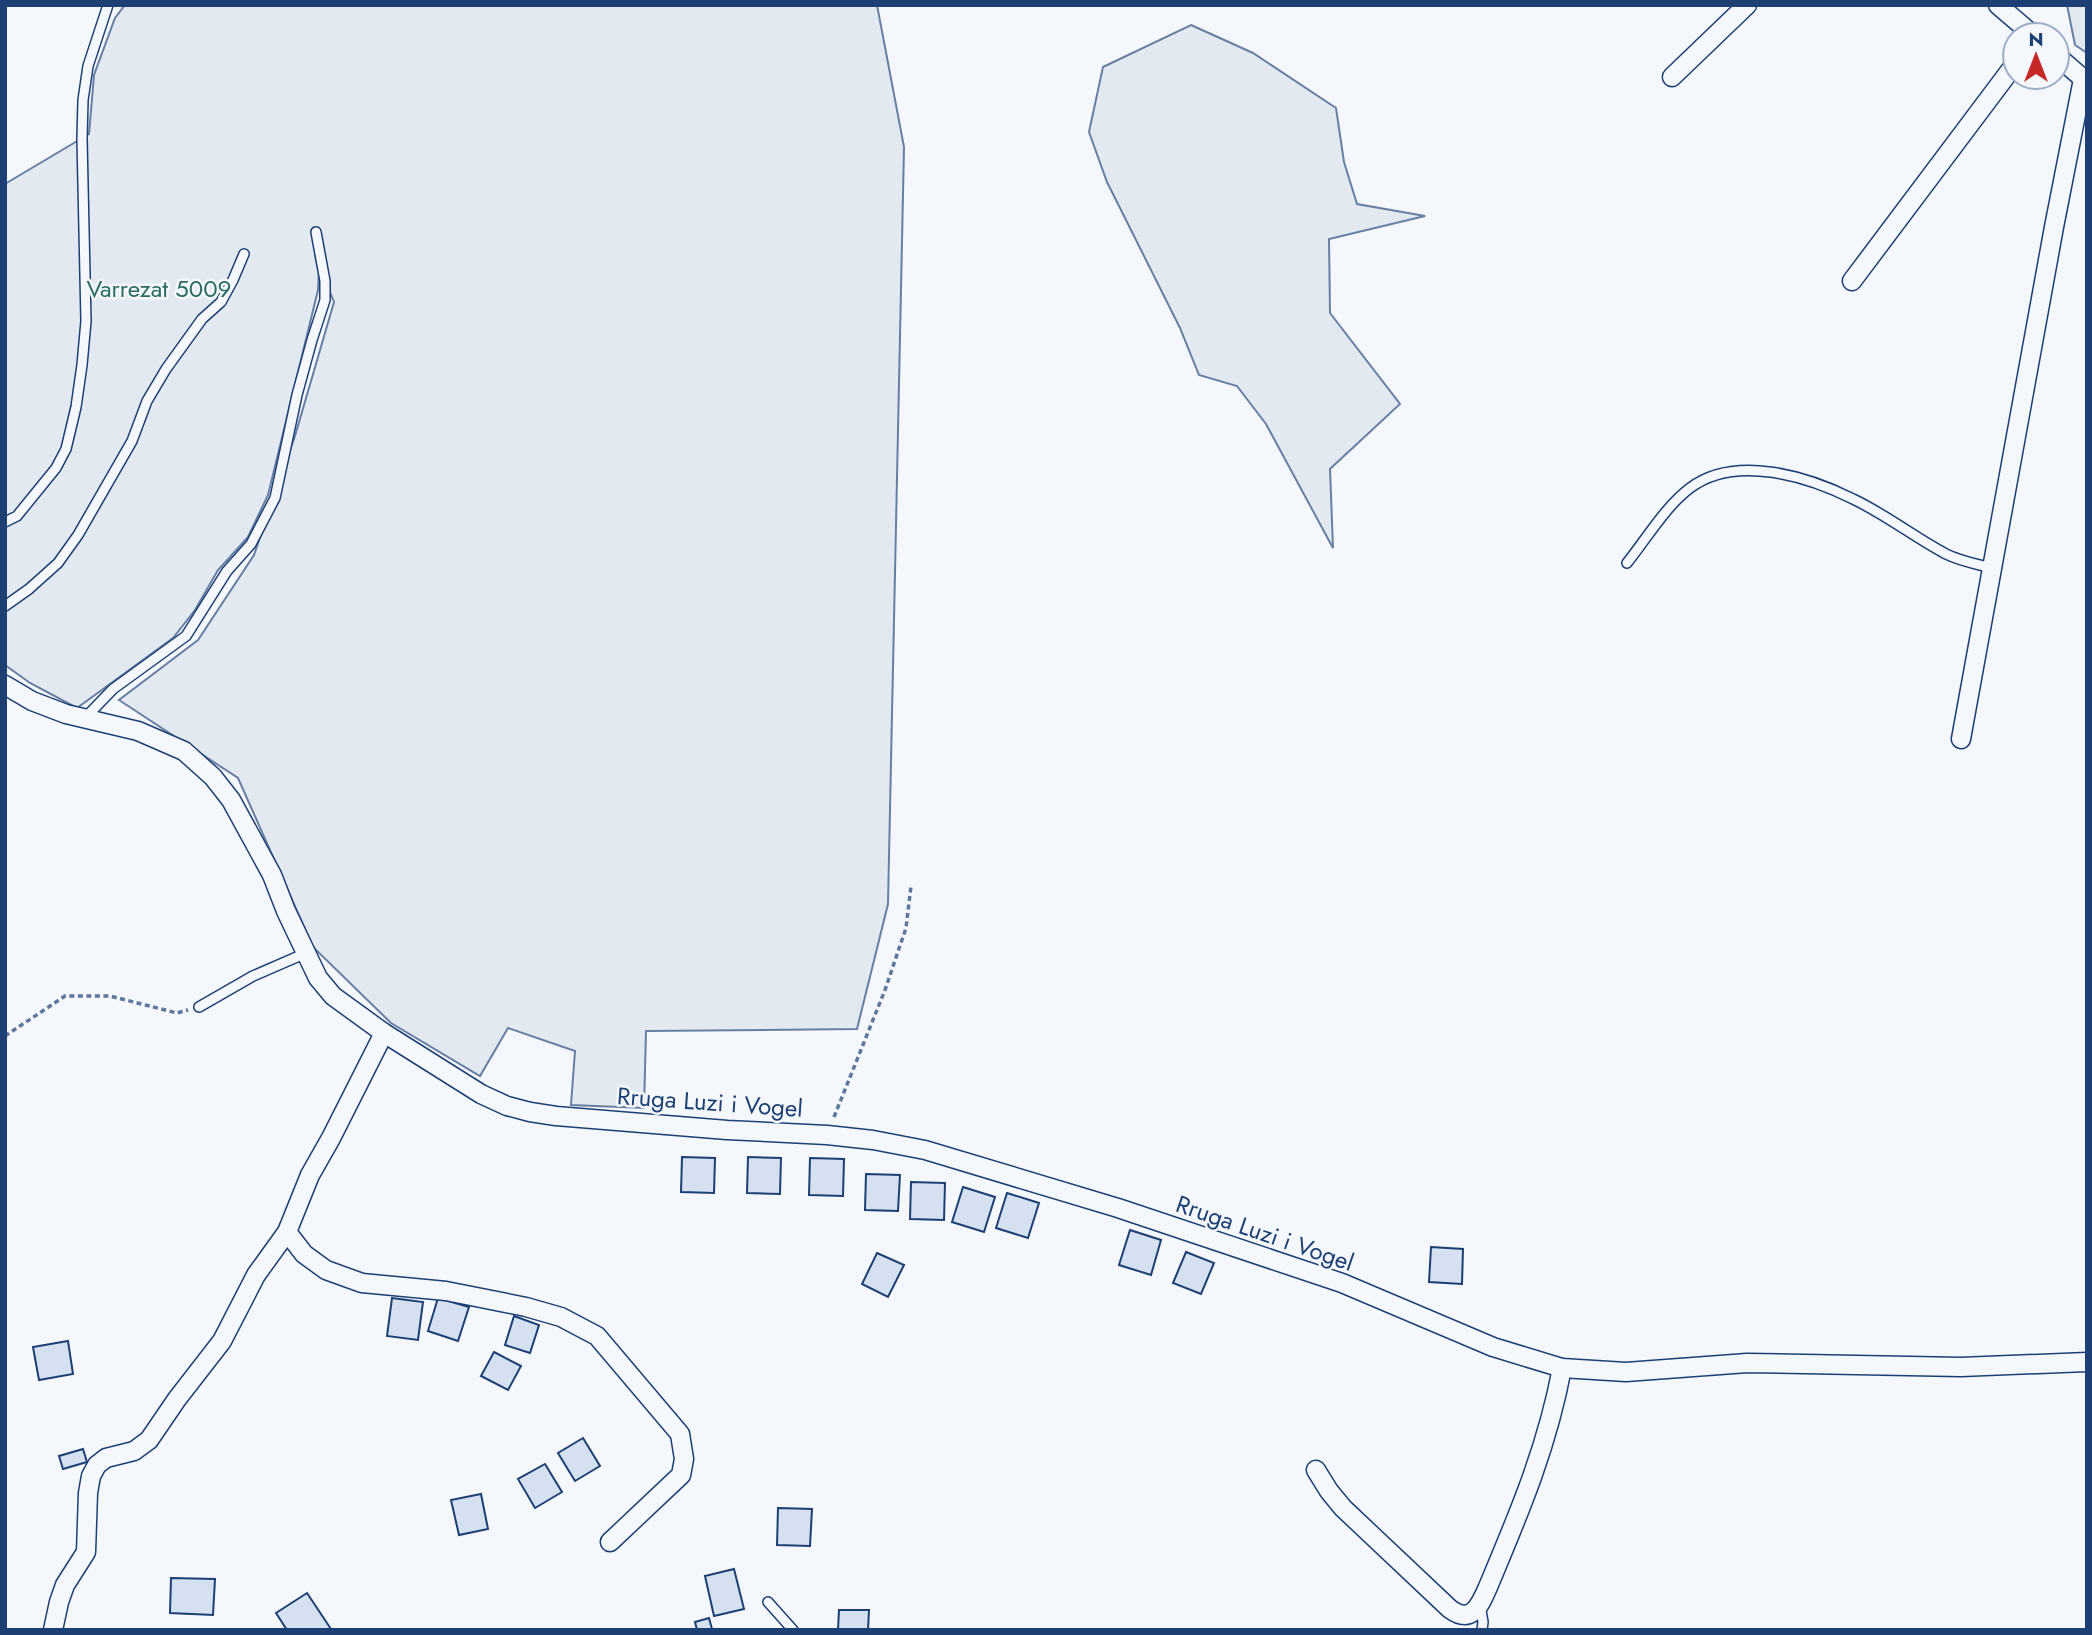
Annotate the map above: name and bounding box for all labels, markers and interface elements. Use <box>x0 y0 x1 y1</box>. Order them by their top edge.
north arrow <box>2001 21 2071 91</box>
text: N <box>2028 26 2044 53</box>
park label: Varrezat 5009 <box>87 271 231 306</box>
street label: Rruga Luzi i Vogel <box>616 1078 804 1126</box>
street label: Rruga Luzi i Vogel <box>1171 1186 1359 1280</box>

